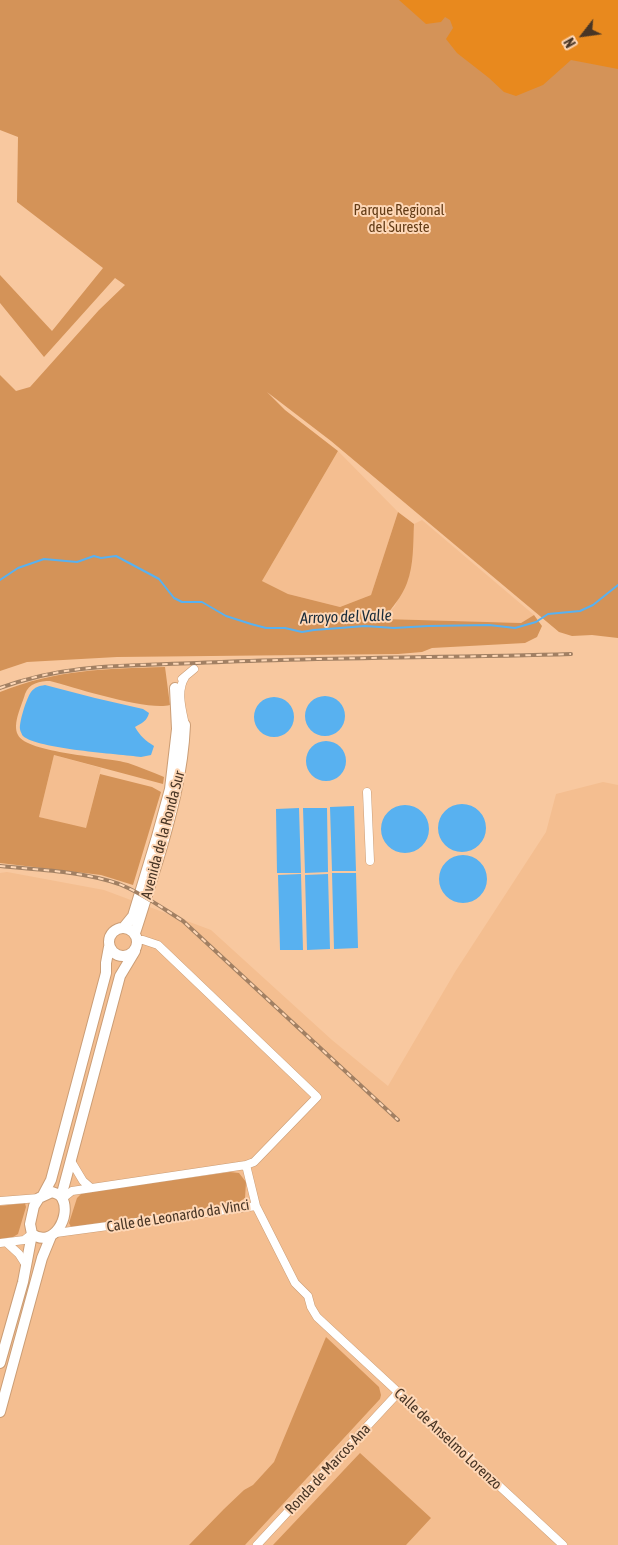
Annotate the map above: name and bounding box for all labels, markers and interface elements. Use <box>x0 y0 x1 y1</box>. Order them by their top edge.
north arrow <box>558 10 608 60</box>
text: N <box>561 35 579 50</box>
park label: Parque Regional del Sureste <box>353 201 445 236</box>
water label: Arroyo del Valle <box>300 606 392 628</box>
street label: Avenida de la Ronda Sur <box>137 769 189 901</box>
street label: Calle de Leonardo da Vinci <box>105 1196 251 1236</box>
street label: Calle de Anselmo Lorenzo <box>390 1384 506 1494</box>
street label: Ronda de Marcos Ana <box>282 1420 374 1518</box>

